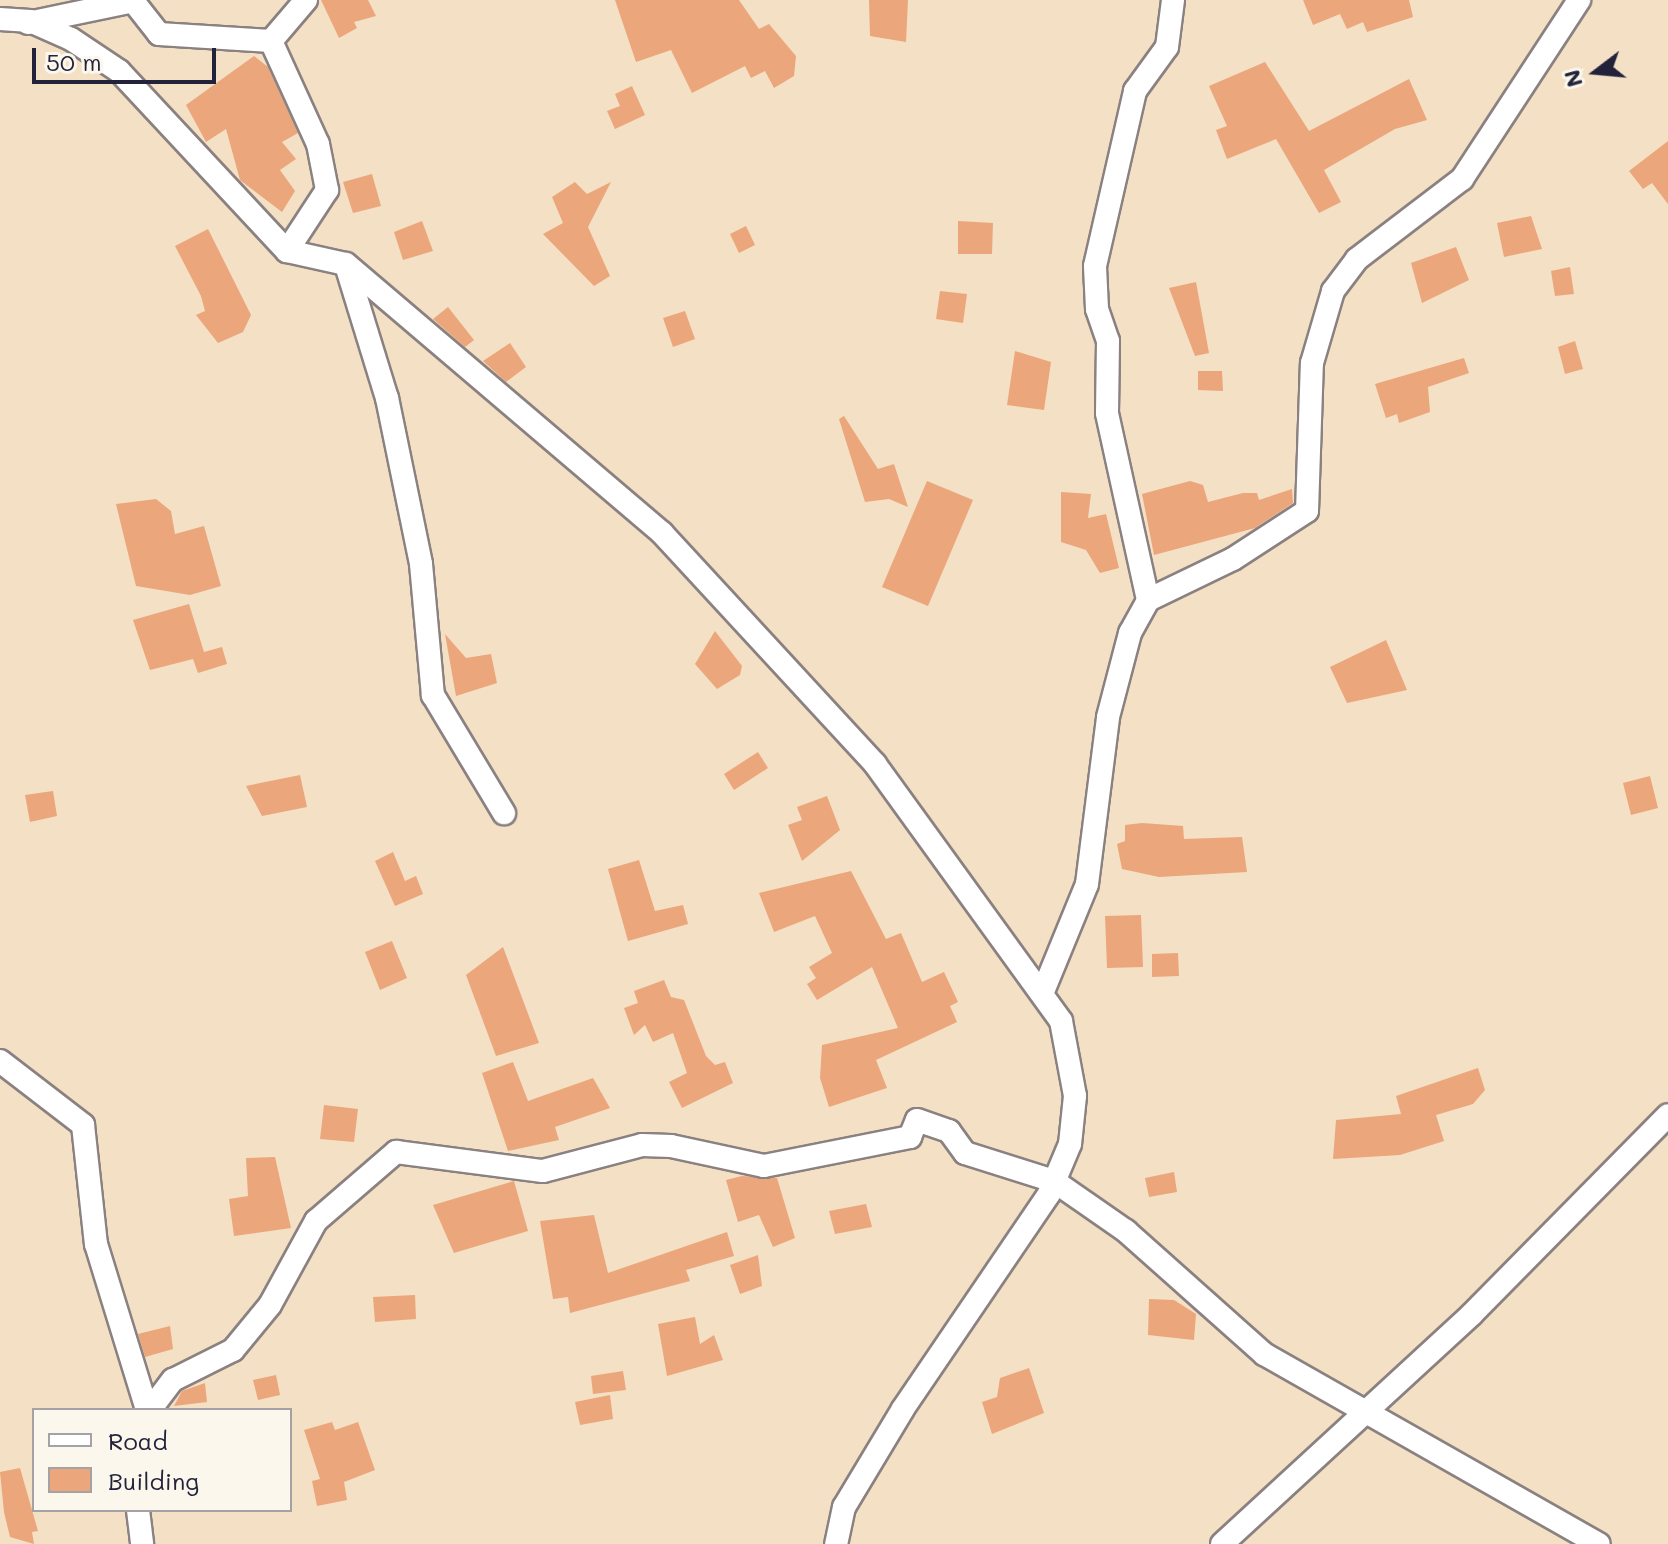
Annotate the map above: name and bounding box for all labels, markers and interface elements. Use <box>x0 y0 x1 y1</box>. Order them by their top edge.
scale bar <box>36 32 220 82</box>
north arrow <box>1556 32 1636 112</box>
text: 50 m <box>46 46 102 77</box>
text: N <box>1556 67 1589 91</box>
legend <box>32 1408 292 1512</box>
text: Road <box>108 1425 168 1456</box>
text: Building <box>108 1465 199 1496</box>

